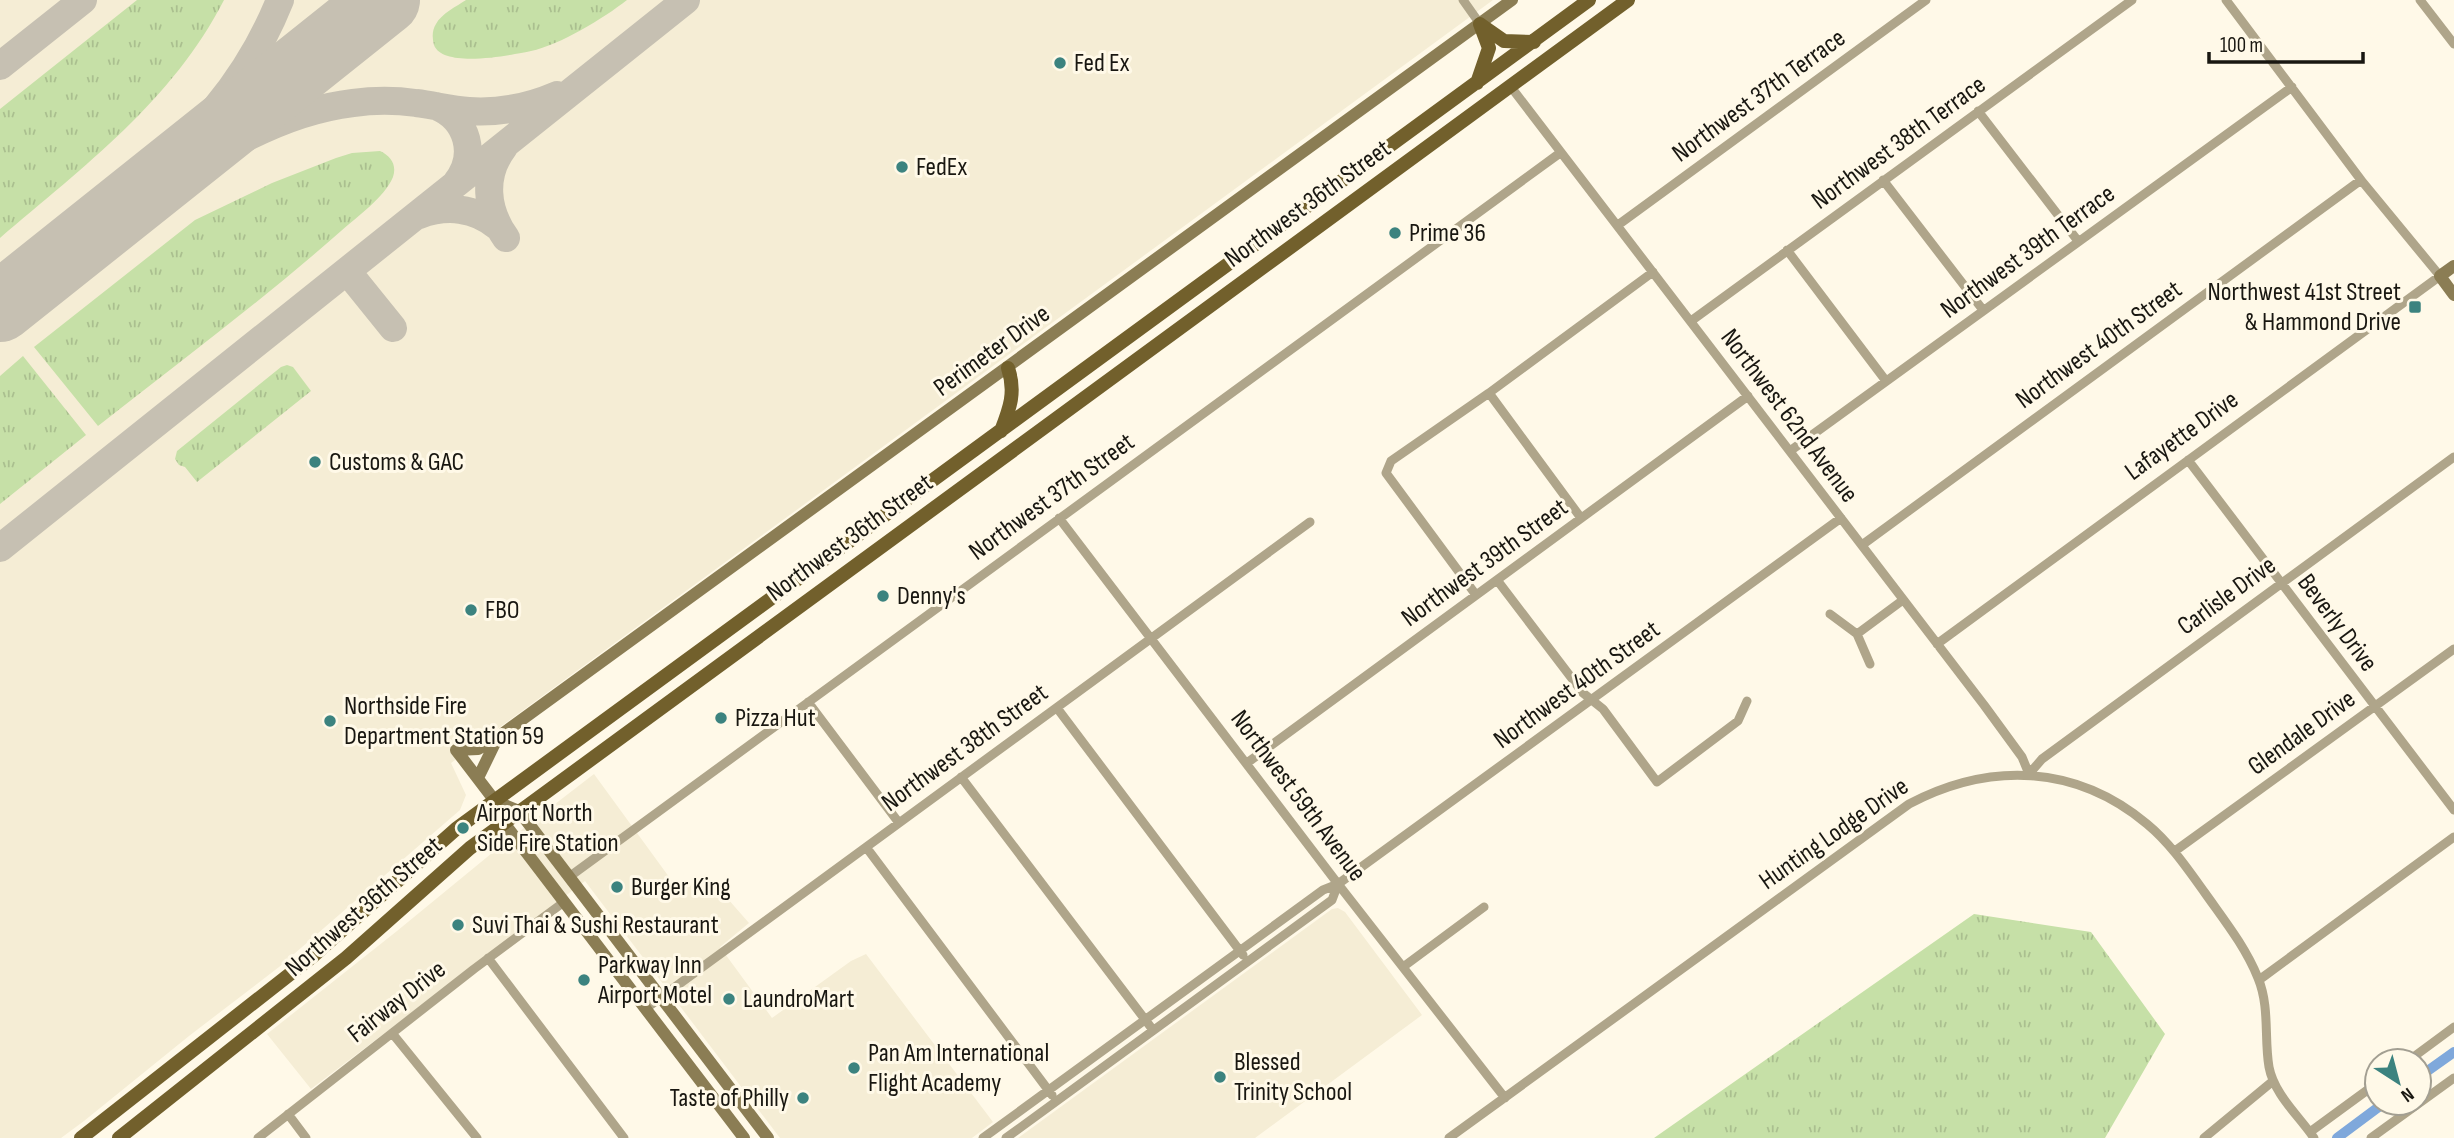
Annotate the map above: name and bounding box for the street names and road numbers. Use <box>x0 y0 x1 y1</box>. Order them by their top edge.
street label: Northwest 37th Terrace <box>1666 23 1852 169</box>
street label: Northwest 38th Terrace <box>1806 70 1992 216</box>
street label: Northwest 36th Street <box>1219 133 1397 275</box>
street label: Northwest 39th Terrace <box>1935 178 2121 326</box>
street label: Northwest 40th Street <box>2010 274 2188 416</box>
street label: Perimeter Drive <box>928 299 1056 403</box>
street label: Northwest 62nd Avenue <box>1714 323 1864 509</box>
street label: Lafayette Drive <box>2119 385 2245 487</box>
street label: Northwest 37th Street <box>963 427 1141 567</box>
street label: Northwest 36th Street <box>761 467 939 609</box>
street label: Northwest 39th Street <box>1396 492 1574 634</box>
street label: Carlisle Drive <box>2172 550 2282 642</box>
street label: Beverly Drive <box>2290 568 2384 678</box>
street label: Northwest 40th Street <box>1488 614 1666 756</box>
street label: Northwest 38th Street <box>876 677 1054 819</box>
street label: Glendale Drive <box>2242 684 2362 782</box>
street label: Northwest 59th Avenue <box>1224 704 1372 888</box>
street label: Hunting Lodge Drive <box>1753 771 1915 897</box>
street label: Northwest 36th Street <box>279 830 449 983</box>
street label: Fairway Drive <box>342 954 452 1050</box>

